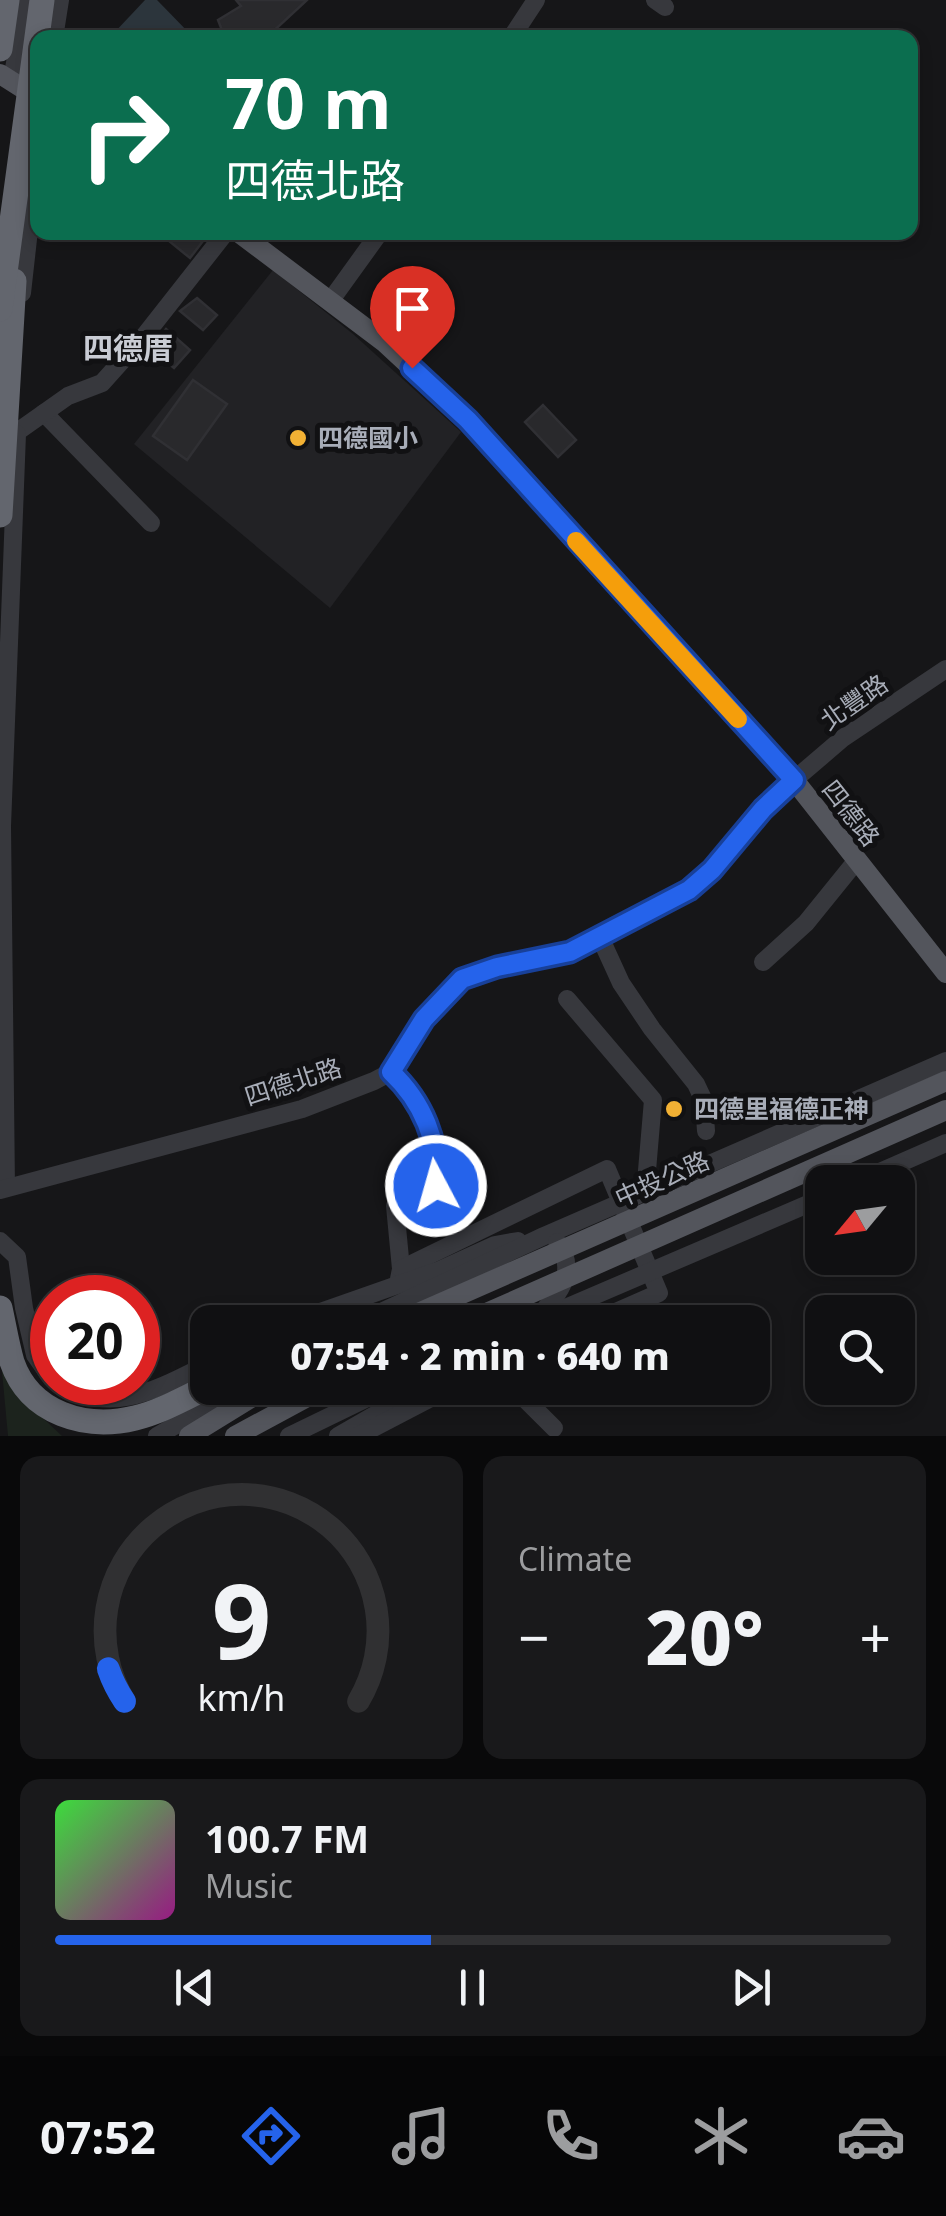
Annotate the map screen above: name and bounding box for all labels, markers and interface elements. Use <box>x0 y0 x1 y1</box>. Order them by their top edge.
text: 70 m <box>225 54 392 150</box>
icon: right <box>60 70 190 200</box>
text: 四德北路 <box>225 149 405 210</box>
pin <box>370 266 455 369</box>
icon: arrive <box>385 281 440 336</box>
district label: 四德厝 <box>83 327 173 368</box>
place label: 四德國小 <box>318 420 418 454</box>
marker: 四德國小 <box>287 427 309 449</box>
street label: 北豐路 <box>813 666 894 737</box>
street label: 四德路 <box>815 772 888 852</box>
street label: 四德北路 <box>240 1049 346 1113</box>
place label: 四德里福德正神 <box>694 1091 869 1125</box>
marker: 四德里福德正神 <box>663 1098 685 1120</box>
position arrow <box>384 1134 488 1238</box>
street label: 中投公路 <box>609 1142 714 1214</box>
north arrow <box>805 1165 915 1275</box>
map controls <box>805 1165 915 1405</box>
speed limit sign: 20 <box>30 1275 160 1405</box>
button: search <box>805 1295 915 1405</box>
text: 07:54 · 2 min · 640 m <box>290 1329 670 1381</box>
text: Climate <box>518 1537 632 1580</box>
text: 9 <box>212 1548 271 1689</box>
text: 20° <box>645 1585 764 1687</box>
text: − <box>518 1599 549 1674</box>
text: + <box>860 1599 891 1674</box>
text: km/h <box>198 1673 285 1721</box>
text: 100.7 FM <box>205 1812 369 1864</box>
text: Music <box>205 1864 293 1907</box>
icon: previous <box>167 1960 222 2015</box>
icon: pause <box>445 1960 500 2015</box>
icon: next <box>724 1960 779 2015</box>
icon: directions <box>236 2101 306 2171</box>
icon: music <box>386 2101 456 2171</box>
icon: phone <box>536 2101 606 2171</box>
icon: climate <box>686 2101 756 2171</box>
icon: car <box>836 2101 906 2171</box>
text: 07:52 <box>40 2106 156 2167</box>

